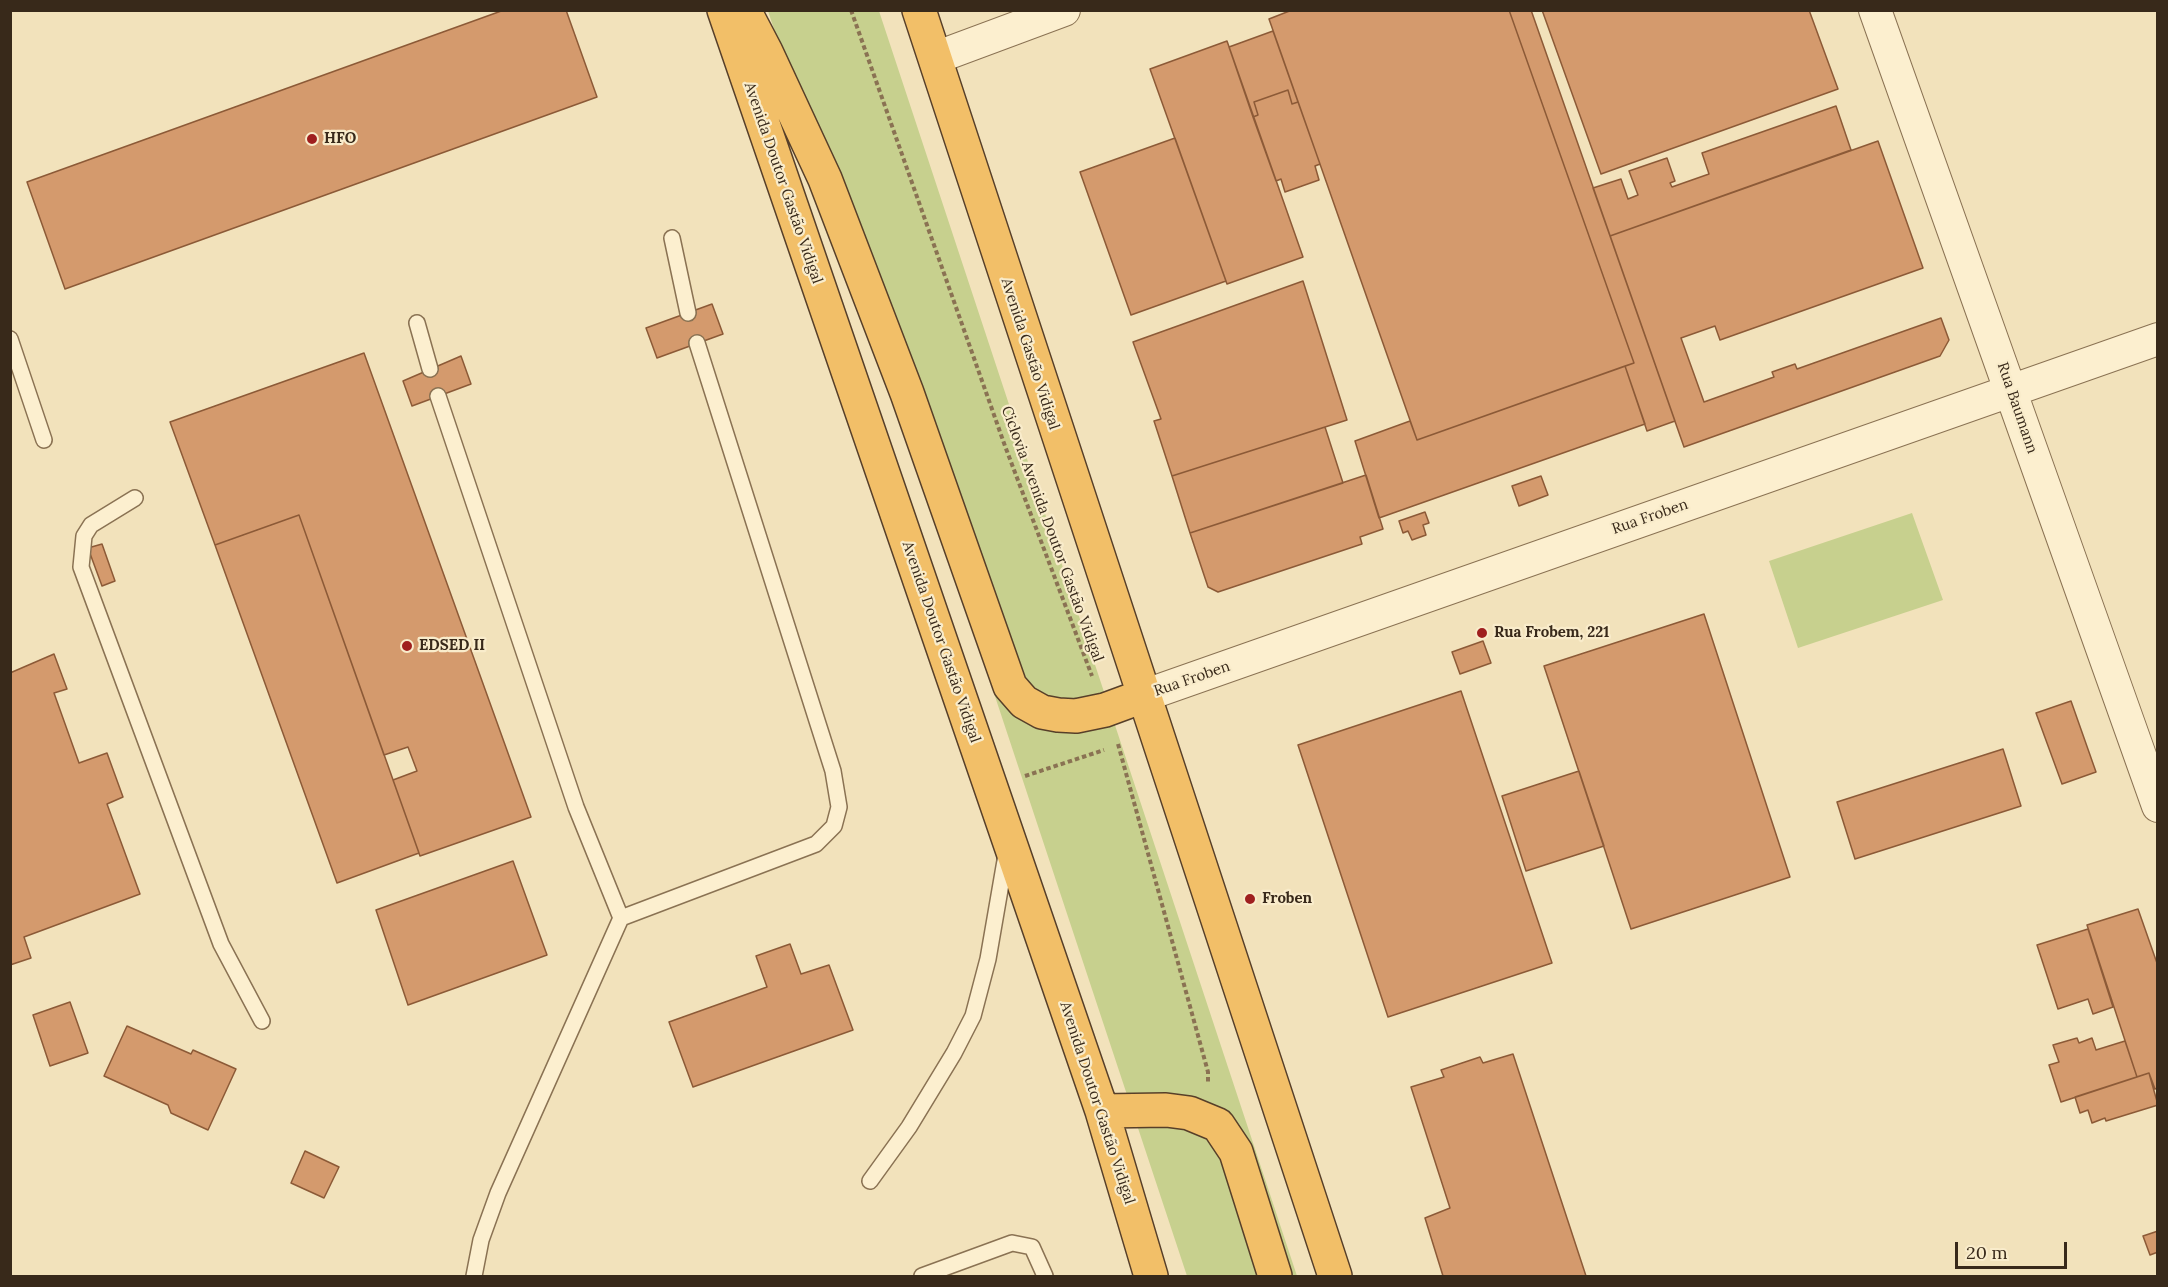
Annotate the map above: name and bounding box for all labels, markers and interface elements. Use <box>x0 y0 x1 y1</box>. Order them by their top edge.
street label: Avenida Doutor Gastão Vidigal <box>740 80 826 286</box>
place label: HFO <box>324 130 356 148</box>
marker: HFO <box>305 132 319 146</box>
street label: Avenida Gastão Vidigal <box>997 276 1063 432</box>
street label: Rua Baumann <box>1993 360 2041 456</box>
street label: Ciclovia Avenida Doutor Gastão Vidigal <box>997 404 1107 664</box>
street label: Rua Froben <box>1610 496 1690 538</box>
street label: Avenida Doutor Gastão Vidigal <box>898 539 984 745</box>
place label: Rua Frobem, 221 <box>1494 624 1609 642</box>
marker: Rua Frobem, 221 <box>1475 626 1489 640</box>
place label: EDSED II <box>419 637 485 655</box>
marker: EDSED II <box>400 639 414 653</box>
street label: Rua Froben <box>1152 658 1232 700</box>
place label: Froben <box>1262 890 1312 908</box>
marker: Froben <box>1243 892 1257 906</box>
street label: Avenida Doutor Gastão Vidigal <box>1056 999 1138 1207</box>
scale bar <box>1958 1230 2070 1268</box>
text: 20 m <box>1966 1241 2008 1264</box>

